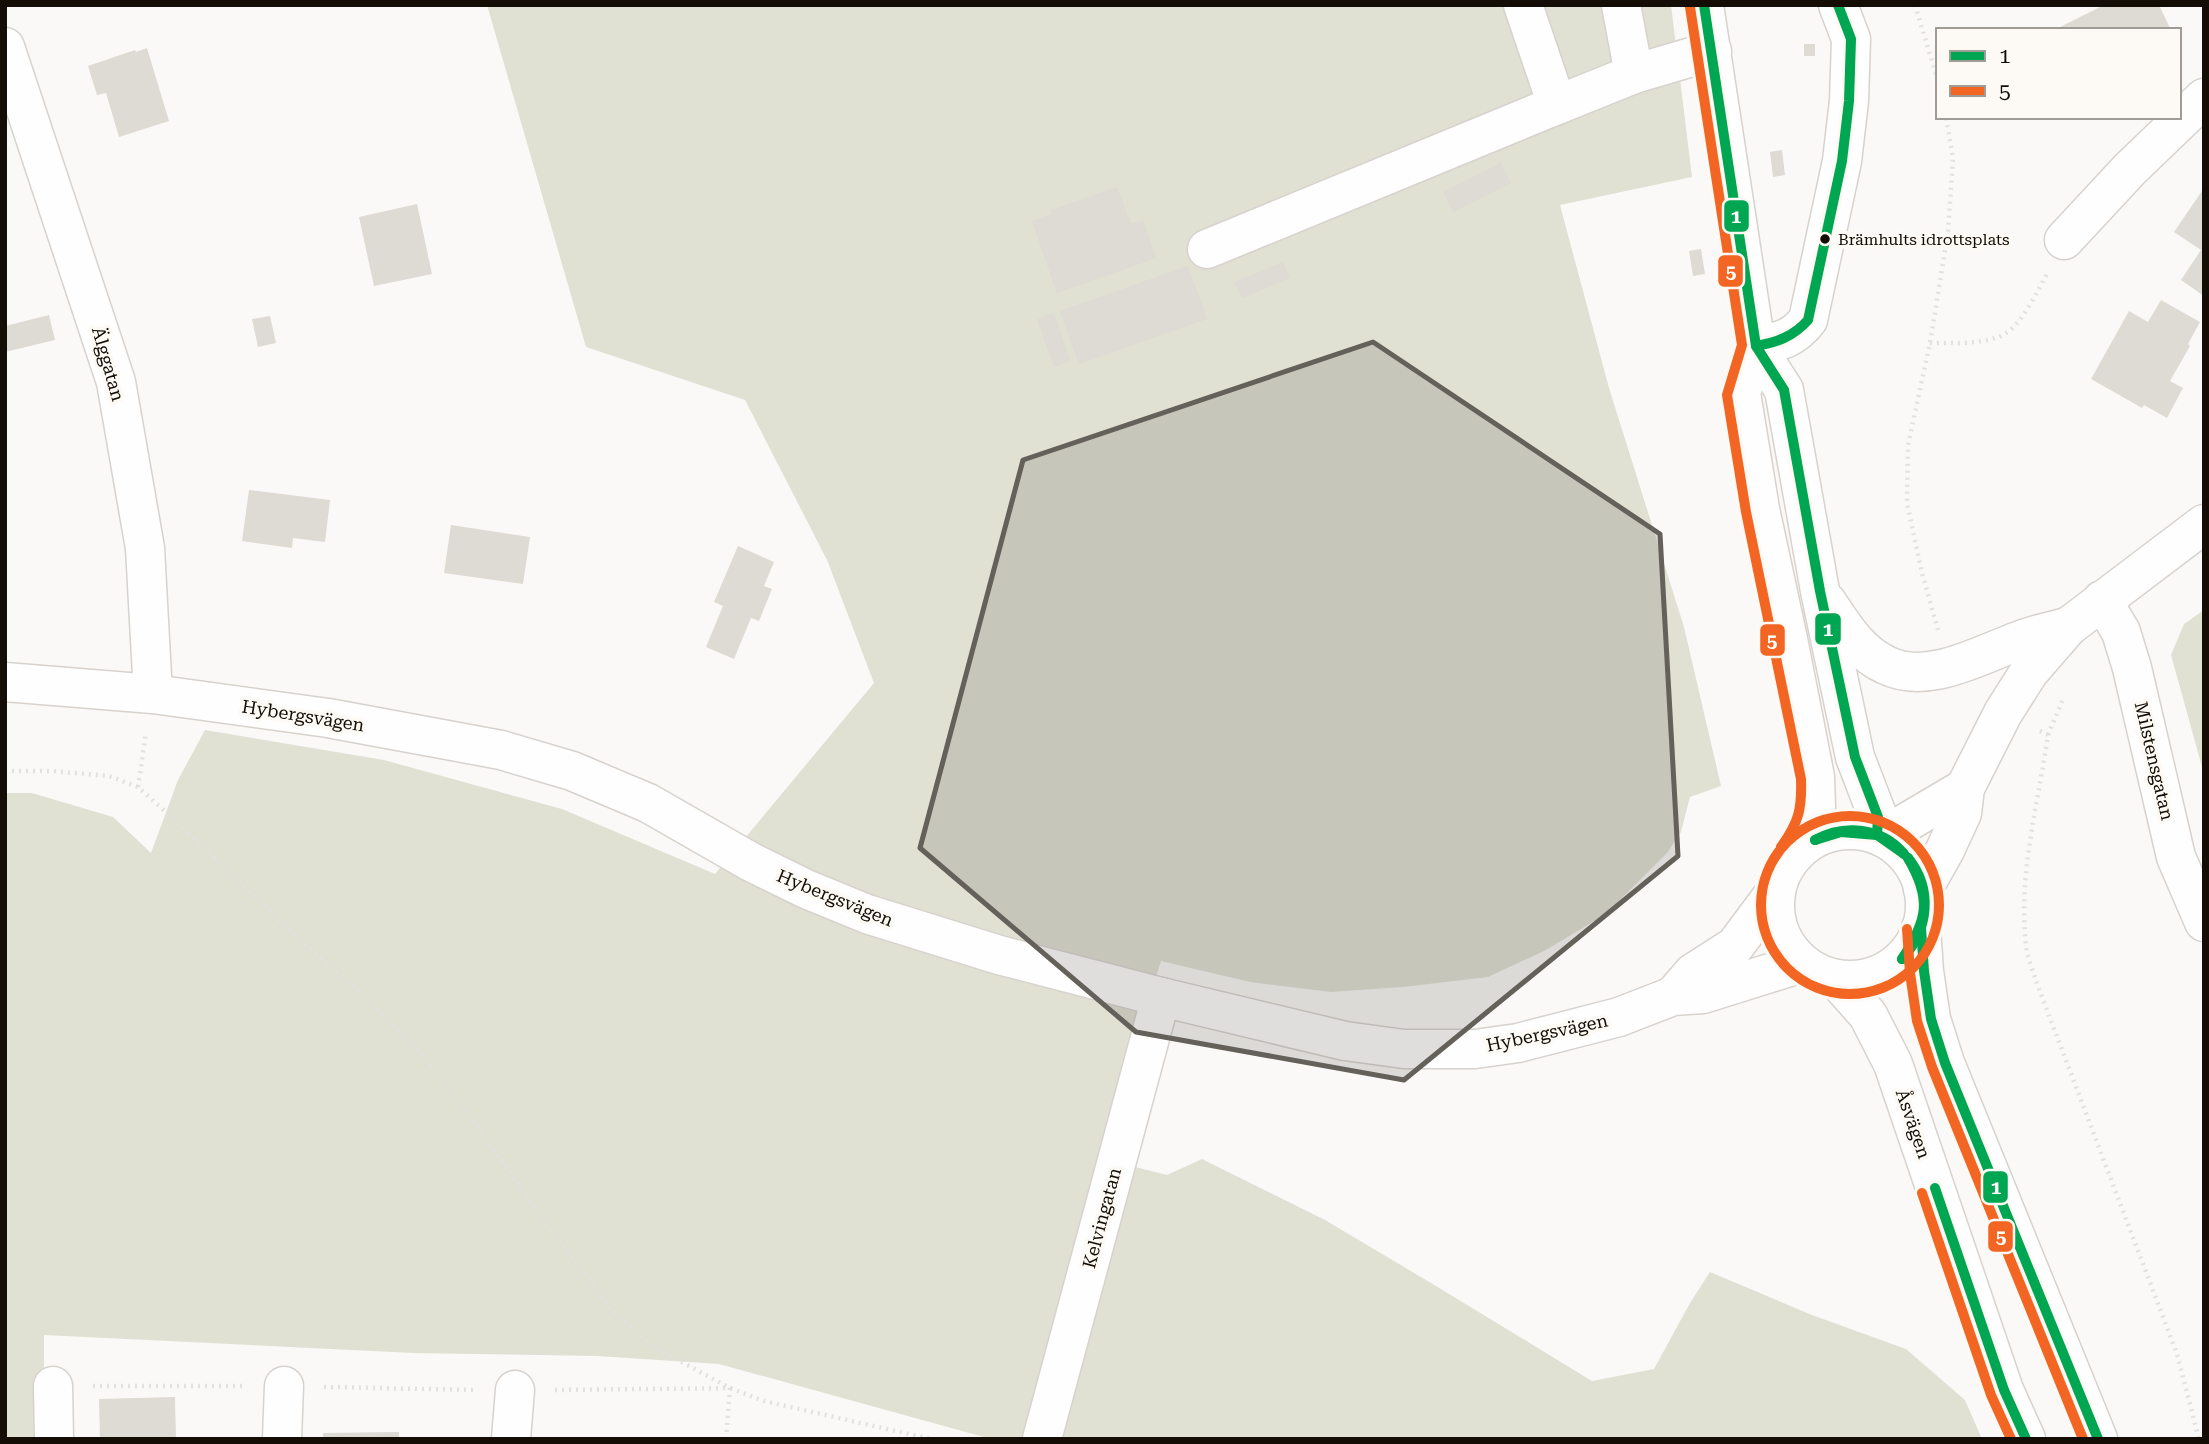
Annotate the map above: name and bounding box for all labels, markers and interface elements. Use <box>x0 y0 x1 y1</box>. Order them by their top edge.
legend <box>1936 28 2181 119</box>
text: 1 <box>1999 44 2011 68</box>
text: 5 <box>1999 79 2011 103</box>
line badge: 1 <box>1723 199 1750 233</box>
text: 1 <box>1731 205 1742 228</box>
place label: Brämhults idrottsplats <box>1838 230 2010 249</box>
marker: Brämhults idrottsplats <box>1818 232 1832 246</box>
line badge: 5 <box>1717 254 1744 288</box>
text: 5 <box>1726 260 1737 283</box>
street label: Älggatan <box>88 324 129 404</box>
line badge: 1 <box>1814 612 1842 646</box>
text: 1 <box>1823 618 1834 641</box>
line badge: 5 <box>1759 623 1786 657</box>
text: 5 <box>1767 629 1778 652</box>
street label: Hybergsvägen <box>240 695 366 736</box>
street label: Milstensgatan <box>2131 700 2178 823</box>
street label: Hybergsvägen <box>774 865 897 931</box>
street label: Hybergsvägen <box>1484 1009 1610 1056</box>
street label: Åsvägen <box>1892 1086 1935 1162</box>
street label: Kelvingatan <box>1078 1165 1125 1270</box>
line badge: 1 <box>1982 1170 2009 1204</box>
text: 1 <box>1991 1176 2002 1199</box>
line badge: 5 <box>1987 1220 2014 1253</box>
text: 5 <box>1996 1225 2007 1248</box>

